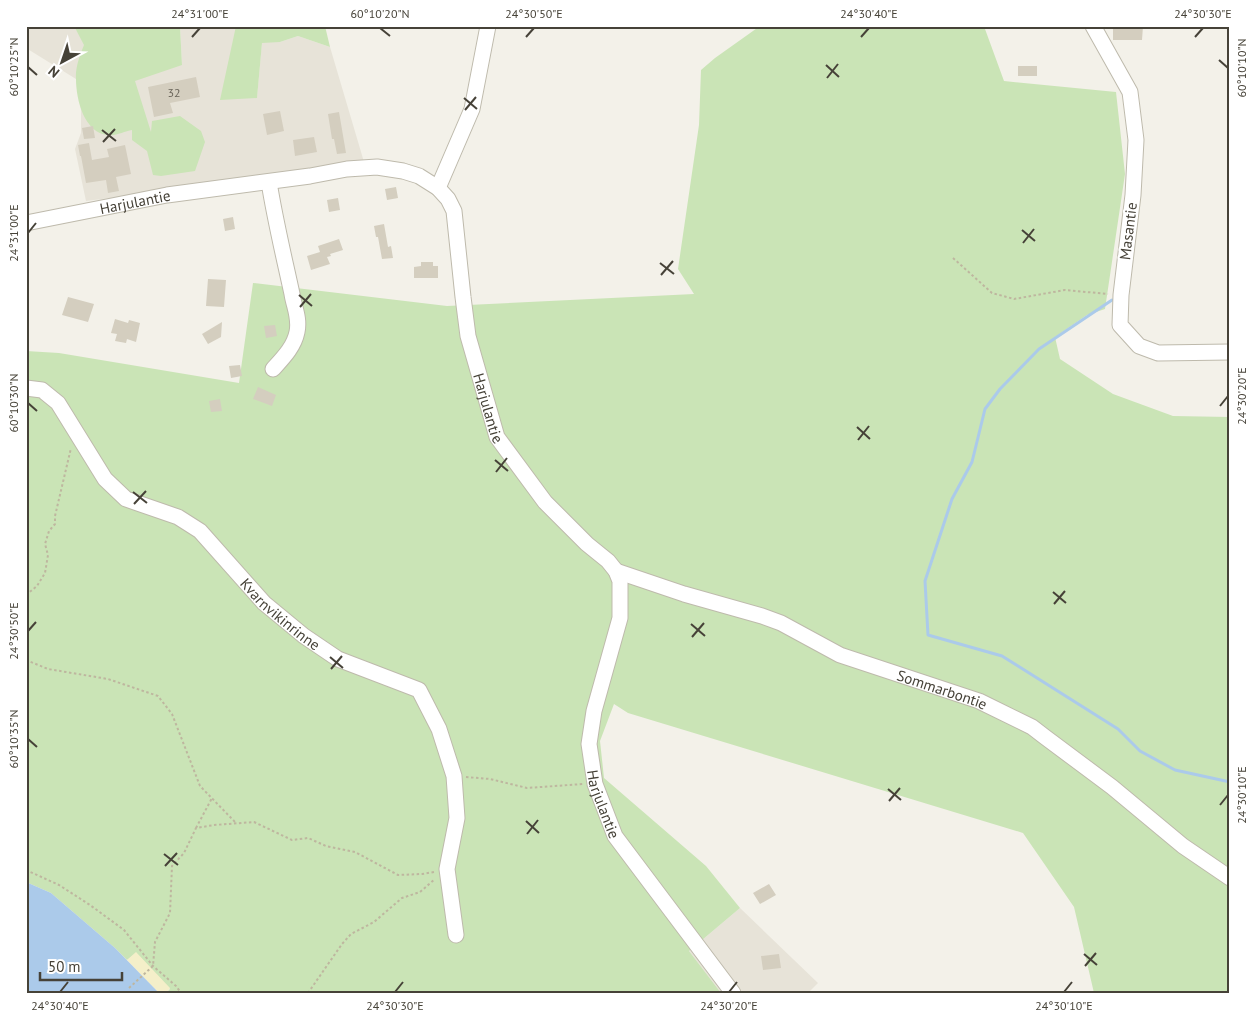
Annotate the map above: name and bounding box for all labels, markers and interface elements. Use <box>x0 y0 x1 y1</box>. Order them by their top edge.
text: 24°31'00"E <box>171 6 229 21</box>
text: 60°10'20"N <box>350 6 410 21</box>
text: 24°30'50"E <box>505 6 563 21</box>
text: 24°30'40"E <box>840 6 898 21</box>
text: 24°30'30"E <box>1174 6 1232 21</box>
text: 60°10'25"N <box>6 37 21 97</box>
north arrow <box>38 38 88 88</box>
text: 60°10'10"N <box>1234 38 1249 98</box>
text: N <box>44 62 63 82</box>
house number: 32 <box>167 85 181 100</box>
street label: Harjulantie <box>98 185 172 218</box>
street label: Masantie <box>1115 201 1141 261</box>
text: 24°31'00"E <box>6 204 21 262</box>
text: 24°30'20"E <box>1234 367 1249 425</box>
street label: Harjulantie <box>470 371 508 447</box>
text: 60°10'30"N <box>6 373 21 433</box>
street label: Kvarnvikinrinne <box>237 574 324 654</box>
text: 24°30'50"E <box>6 602 21 660</box>
street label: Sommarbontie <box>895 665 991 713</box>
text: 60°10'35"N <box>6 709 21 769</box>
text: 24°30'10"E <box>1234 766 1249 824</box>
street label: Harjulantie <box>583 768 624 841</box>
scale bar <box>40 949 122 981</box>
text: 50 m <box>48 957 81 976</box>
text: 24°30'40"E <box>31 998 89 1013</box>
text: 24°30'30"E <box>366 998 424 1013</box>
text: 24°30'20"E <box>700 998 758 1013</box>
text: 24°30'10"E <box>1035 998 1093 1013</box>

